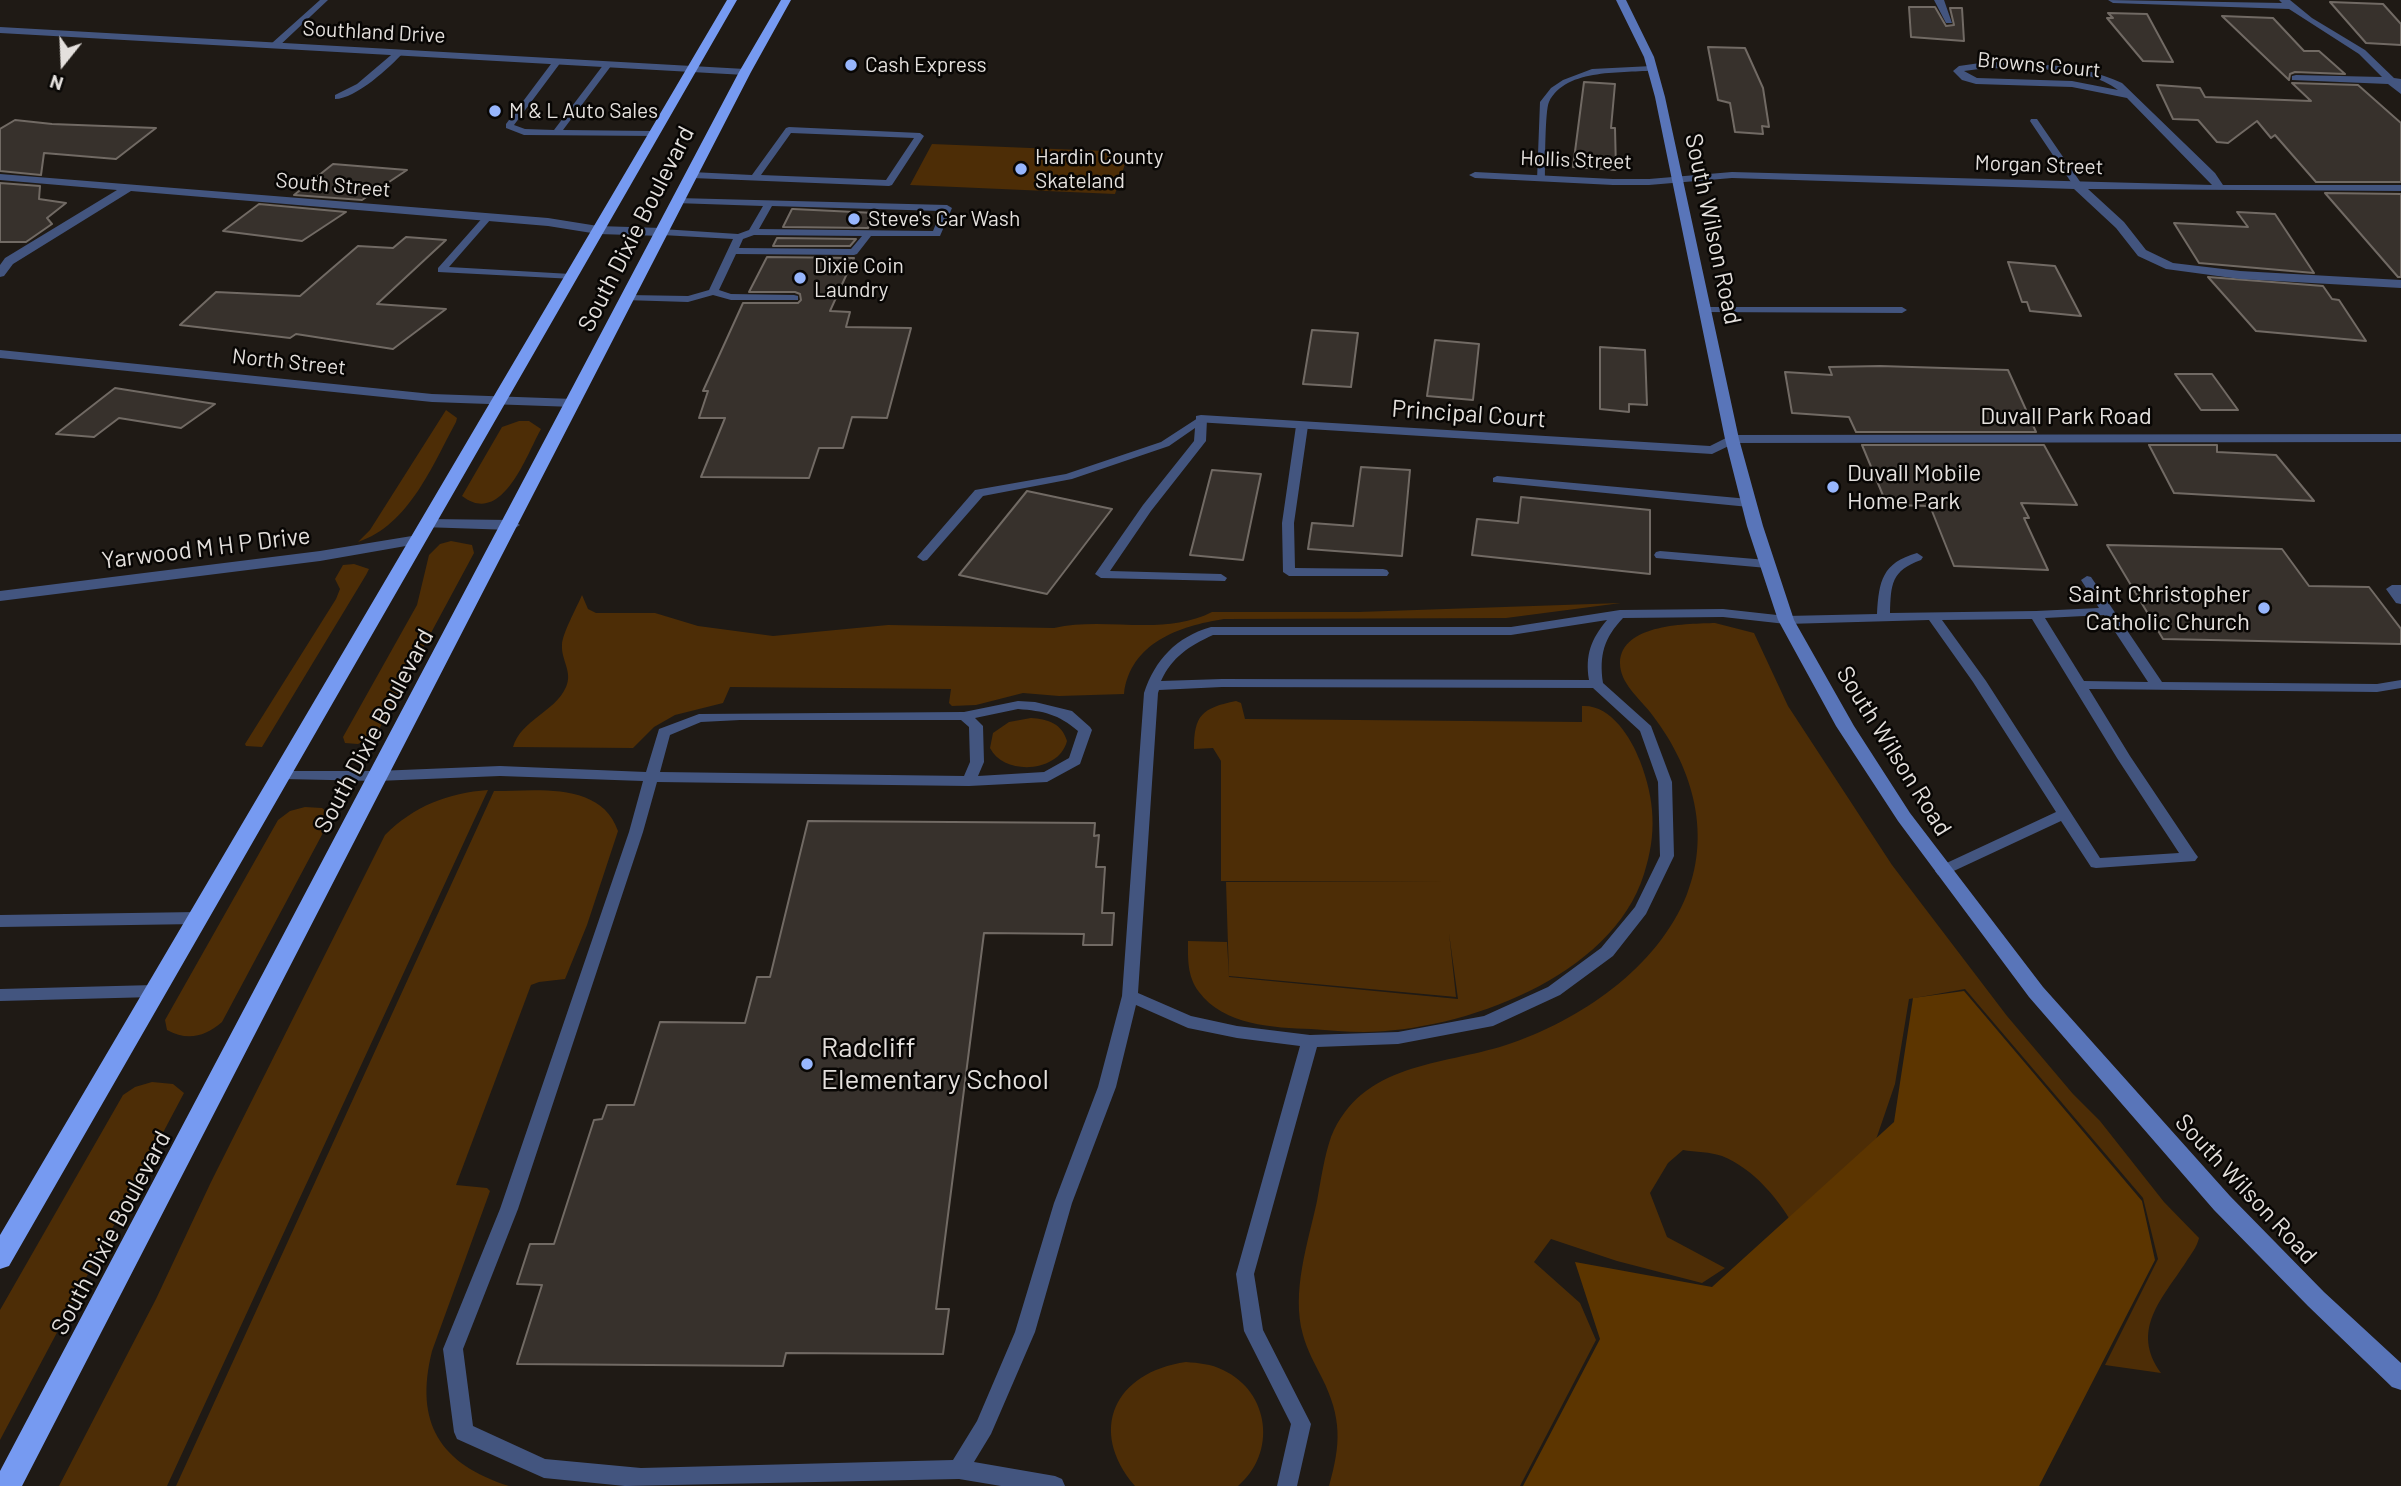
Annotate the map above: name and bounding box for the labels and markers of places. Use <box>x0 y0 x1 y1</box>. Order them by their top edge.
place label: Cash Express <box>865 52 987 78</box>
marker: Cash Express <box>843 57 859 73</box>
place label: M & L Auto Sales <box>509 98 658 124</box>
marker: M & L Auto Sales <box>487 103 503 119</box>
place label: Hardin County Skateland <box>1035 144 1163 194</box>
marker: Hardin County Skateland <box>1013 161 1029 177</box>
place label: Steve's Car Wash <box>868 206 1020 232</box>
marker: Steve's Car Wash <box>846 211 862 227</box>
place label: Dixie Coin Laundry <box>814 253 904 303</box>
marker: Dixie Coin Laundry <box>792 270 808 286</box>
place label: Duvall Mobile Home Park <box>1847 459 1981 515</box>
marker: Duvall Mobile Home Park <box>1825 479 1841 495</box>
place label: Saint Christopher Catholic Church <box>2068 580 2250 636</box>
marker: Saint Christopher Catholic Church <box>2256 600 2272 616</box>
place label: Radcliff Elementary School <box>821 1031 1049 1097</box>
marker: Radcliff Elementary School <box>799 1056 815 1072</box>

